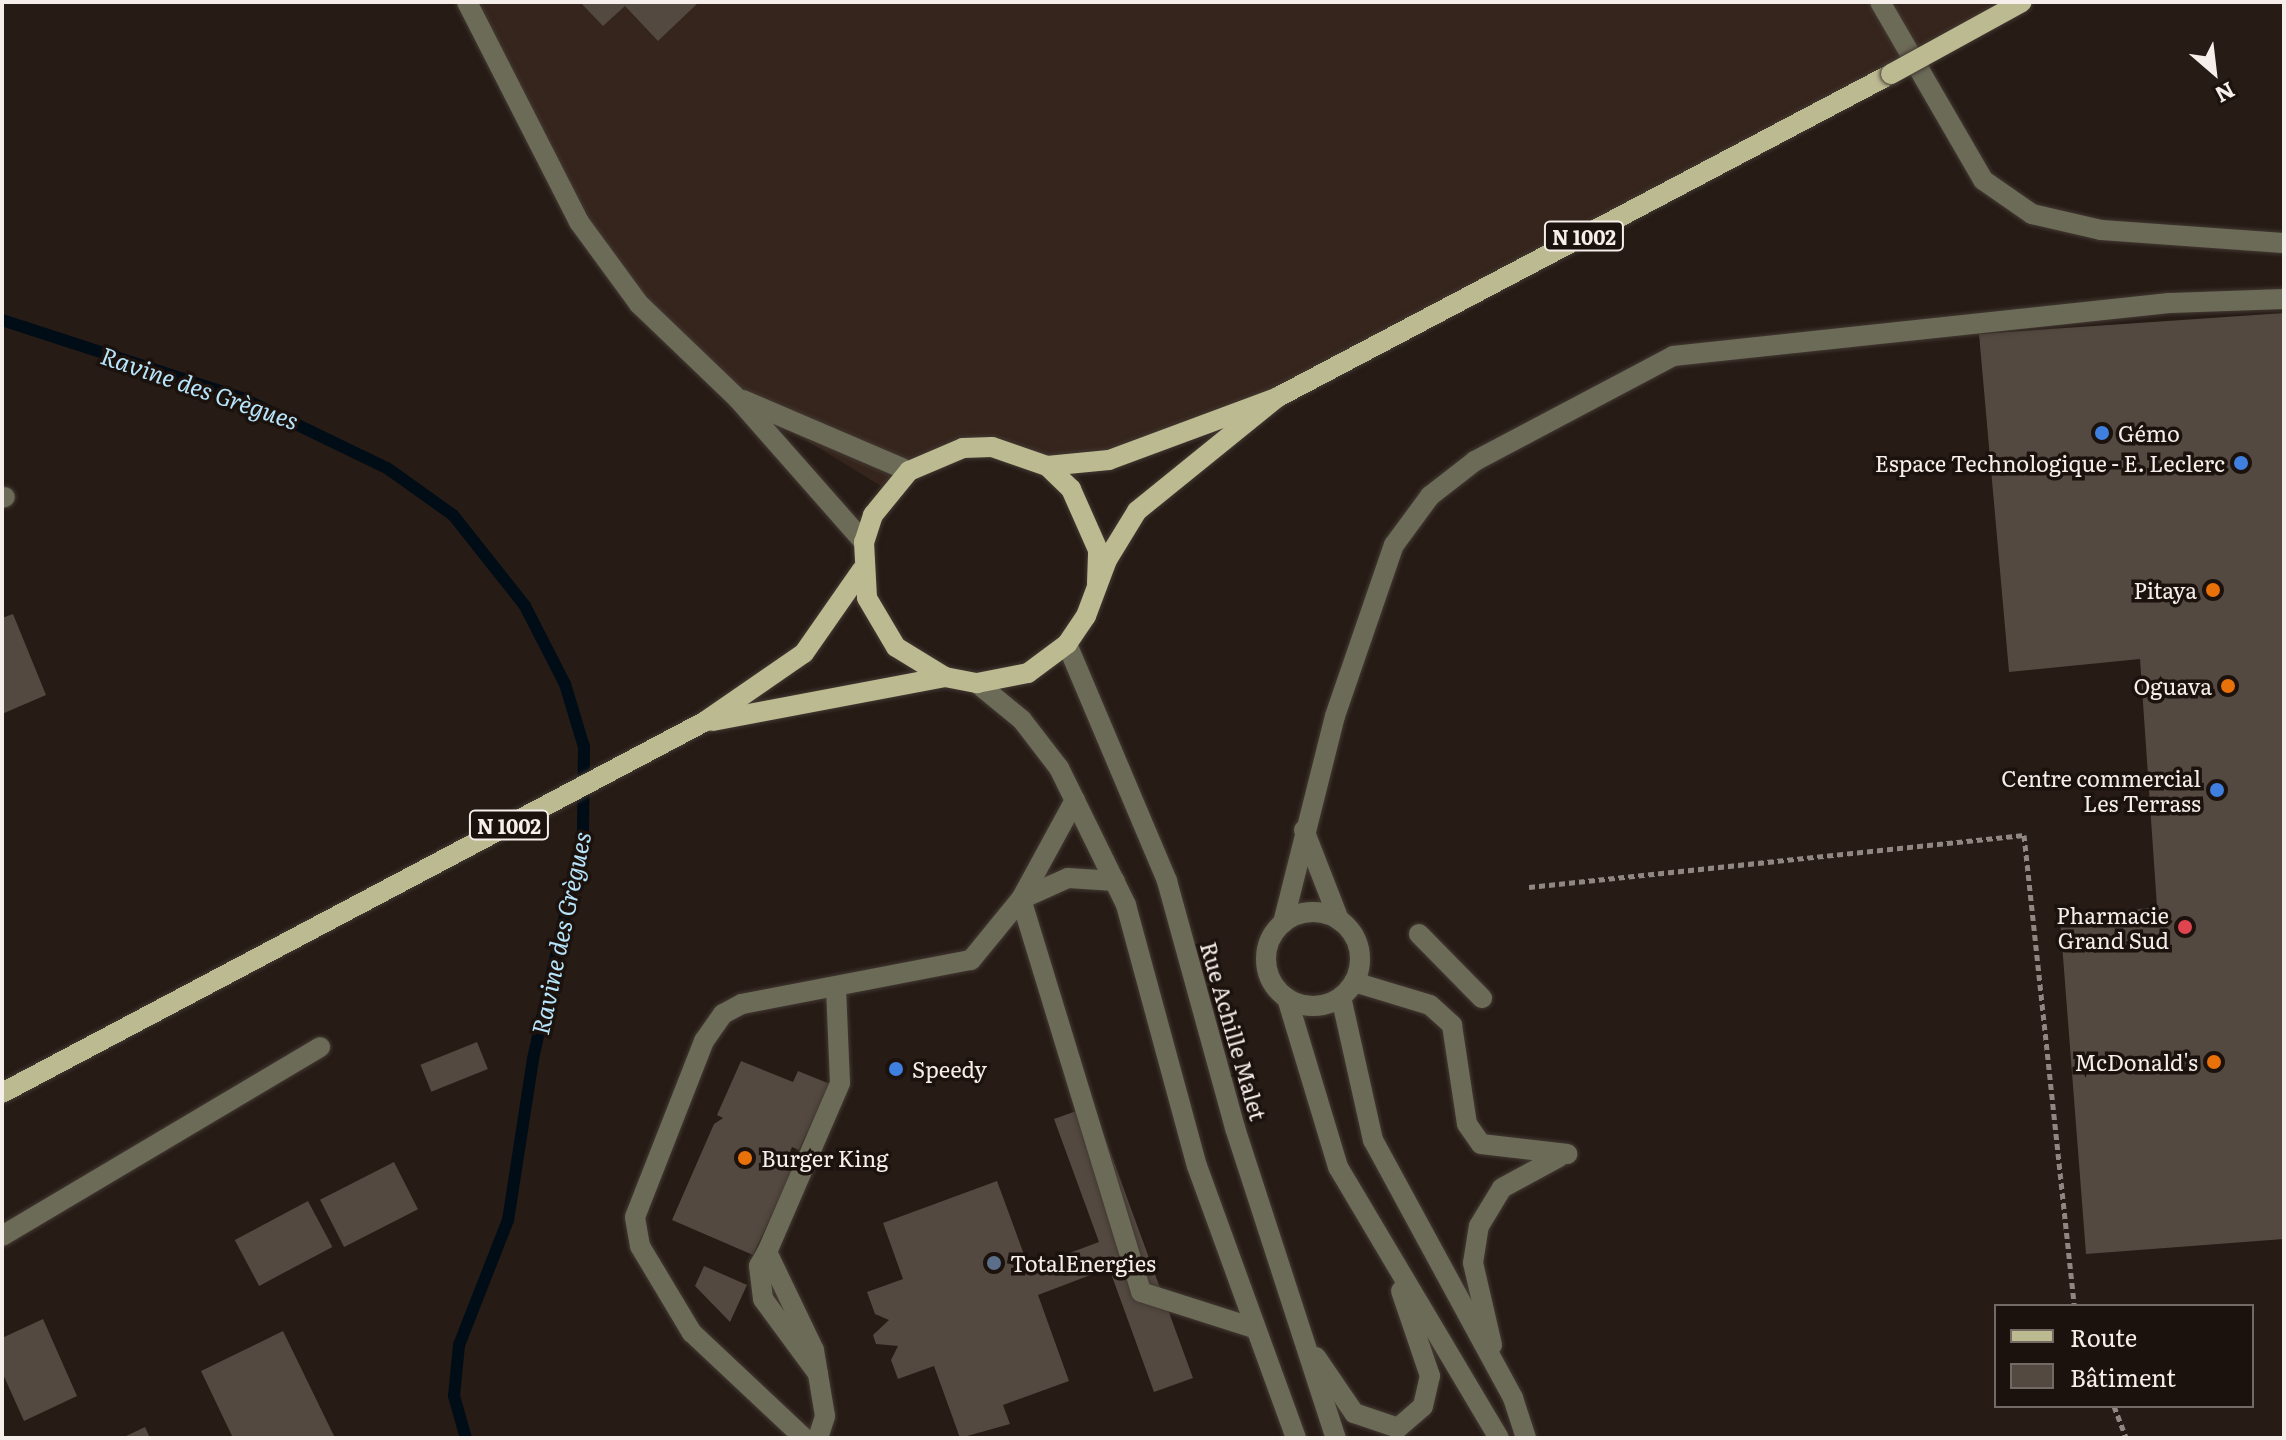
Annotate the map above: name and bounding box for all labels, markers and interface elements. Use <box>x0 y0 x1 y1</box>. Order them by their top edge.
north arrow <box>2174 32 2254 112</box>
text: N <box>2210 75 2241 113</box>
road number: N 1002 <box>1542 220 1626 252</box>
water label: Ravine des Grègues <box>97 340 303 434</box>
place label: Gémo <box>2118 420 2180 446</box>
marker: Gémo <box>2093 424 2111 442</box>
place label: Espace Technologique - E. Leclerc <box>1875 450 2225 476</box>
marker: Espace Technologique - E. Leclerc <box>2232 454 2250 472</box>
place label: Pitaya <box>2134 577 2197 603</box>
marker: Pitaya <box>2204 581 2222 599</box>
place label: Oguava <box>2134 673 2212 699</box>
marker: Oguava <box>2219 677 2237 695</box>
place label: Centre commercial Les Terrass <box>2001 764 2201 816</box>
marker: Centre commercial Les Terrass <box>2208 781 2226 799</box>
road number: N 1002 <box>467 809 551 841</box>
water label: Ravine des Grègues <box>524 829 596 1037</box>
place label: Pharmacie Grand Sud <box>2056 901 2169 952</box>
marker: Pharmacie Grand Sud <box>2176 918 2194 936</box>
street label: Rue Achille Malet <box>1196 939 1272 1123</box>
place label: McDonald's <box>2074 1049 2198 1075</box>
marker: McDonald's <box>2205 1053 2223 1071</box>
place label: Speedy <box>912 1056 987 1082</box>
marker: Speedy <box>887 1060 905 1078</box>
place label: Burger King <box>761 1145 888 1171</box>
marker: Burger King <box>736 1149 754 1167</box>
place label: TotalEnergies <box>1010 1250 1156 1276</box>
marker: TotalEnergies <box>985 1254 1003 1272</box>
legend <box>1994 1304 2254 1408</box>
text: Route <box>2070 1319 2137 1354</box>
text: Bâtiment <box>2070 1359 2176 1394</box>

